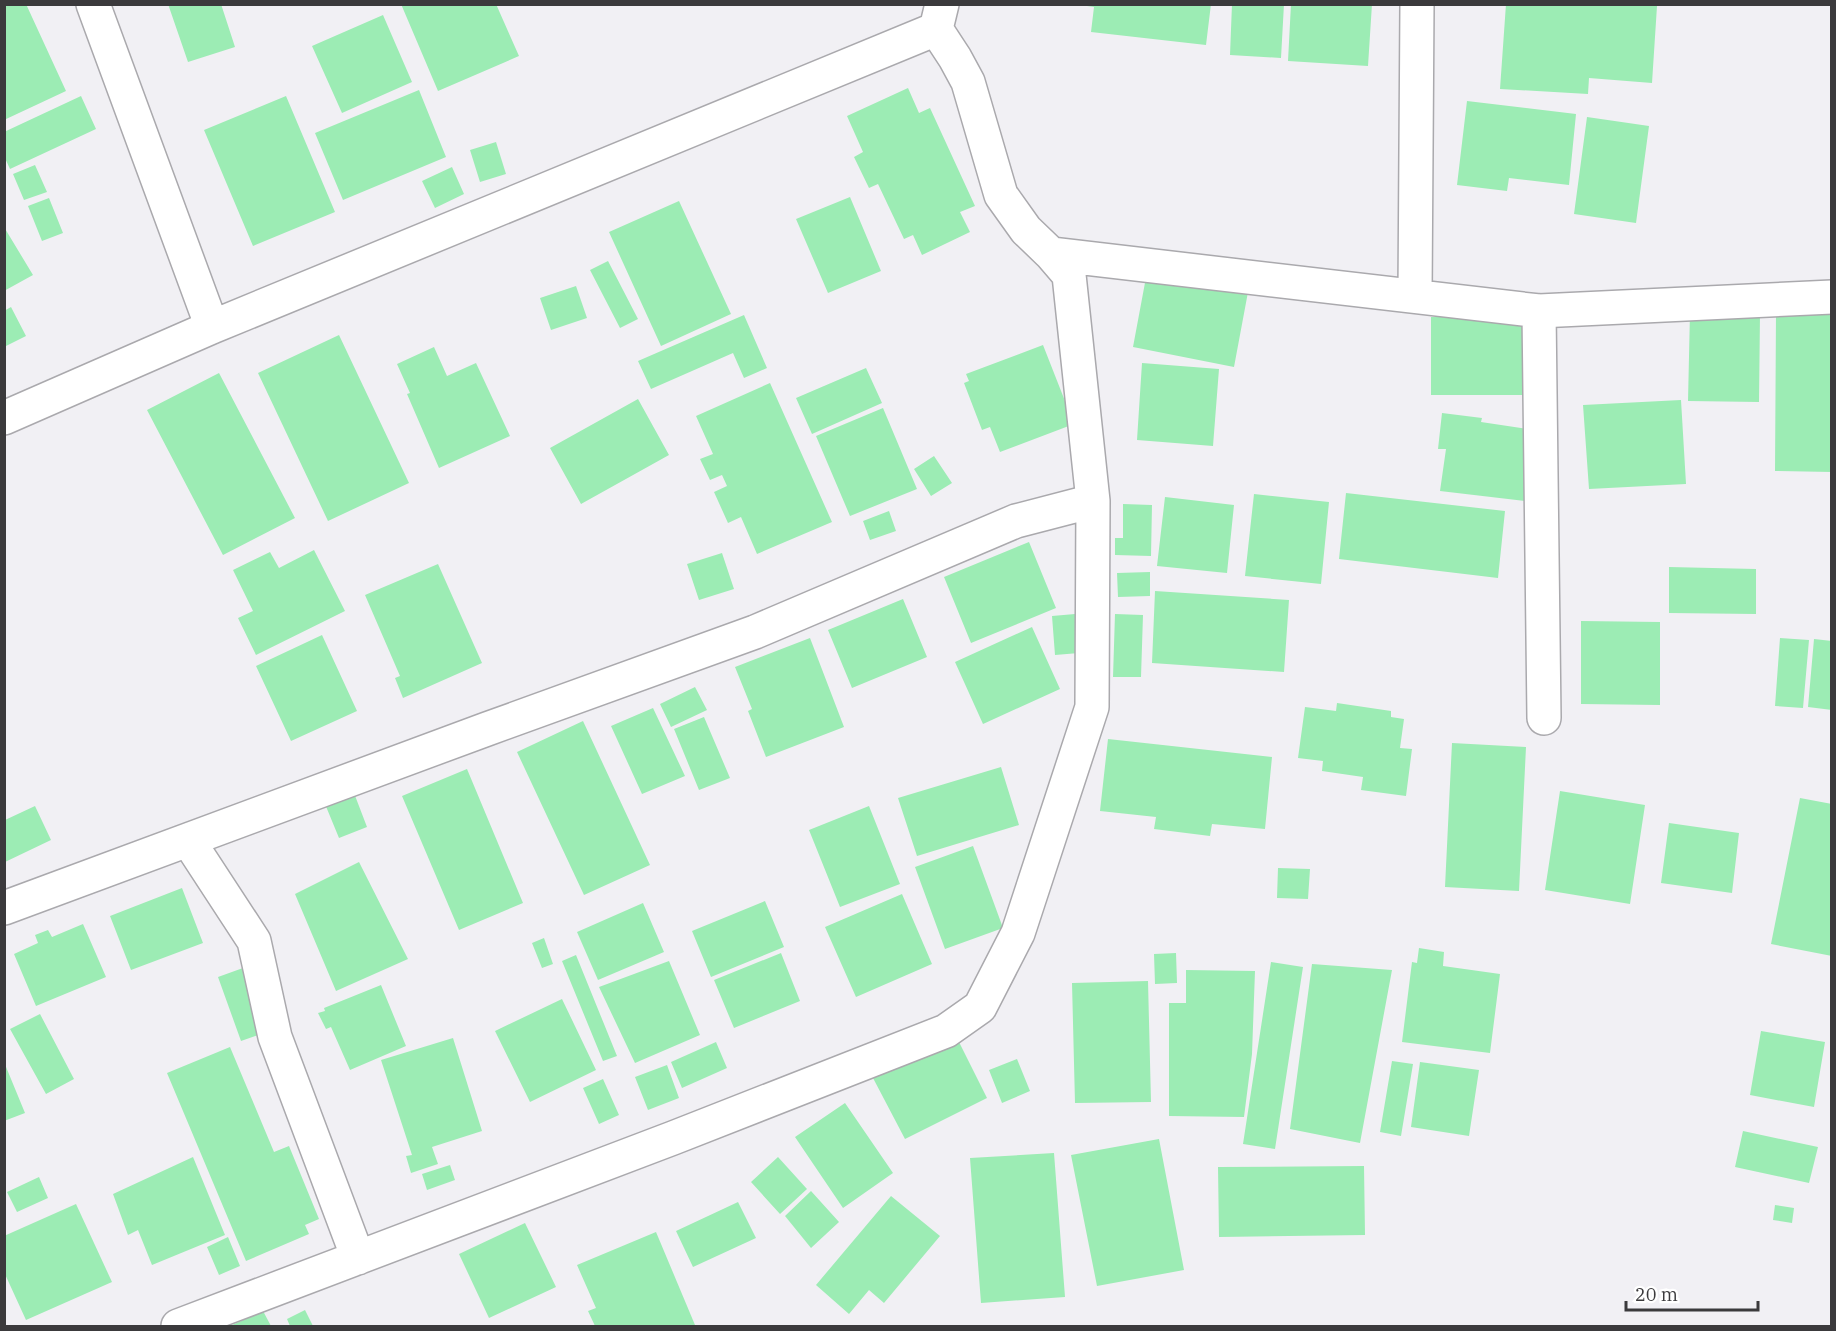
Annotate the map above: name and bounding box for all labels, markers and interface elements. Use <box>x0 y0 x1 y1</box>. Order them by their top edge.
scale bar <box>1626 1274 1758 1312</box>
text: 20 m <box>1635 1283 1678 1306</box>

